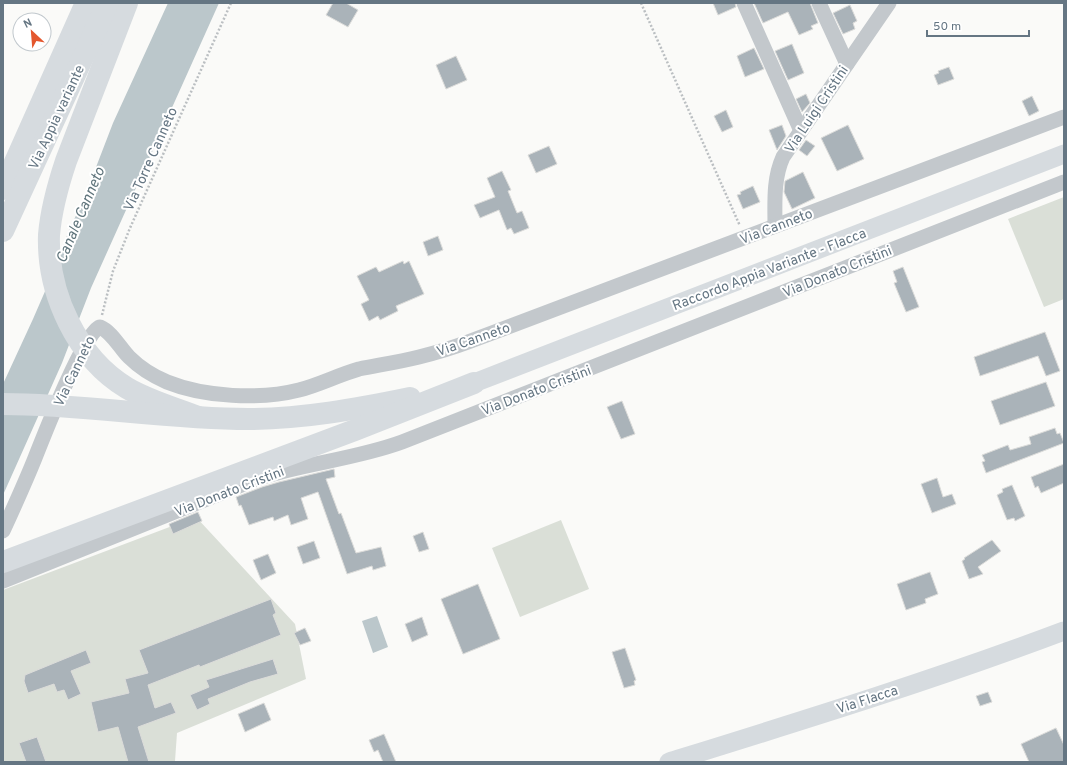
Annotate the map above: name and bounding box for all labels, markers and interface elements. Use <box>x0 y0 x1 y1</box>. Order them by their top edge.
north arrow <box>12 12 52 52</box>
scale bar <box>927 12 1029 38</box>
text: N <box>21 16 35 32</box>
text: 50 m <box>933 19 961 35</box>
street label: Via Appia variante <box>26 63 89 173</box>
street label: Via Luigi Cristini <box>782 63 853 157</box>
street label: Via Torre Canneto <box>121 105 182 214</box>
water label: Canale Canneto <box>53 165 110 266</box>
street label: Via Canneto <box>738 206 815 249</box>
street label: Raccordo Appia Variante - Flacca <box>670 226 869 315</box>
street label: Via Donato Cristini <box>780 243 895 302</box>
street label: Via Canneto <box>435 320 513 361</box>
street label: Via Canneto <box>51 333 100 410</box>
street label: Via Donato Cristini <box>479 363 594 420</box>
street label: Via Donato Cristini <box>172 464 287 521</box>
street label: Via Flacca <box>834 682 900 718</box>

